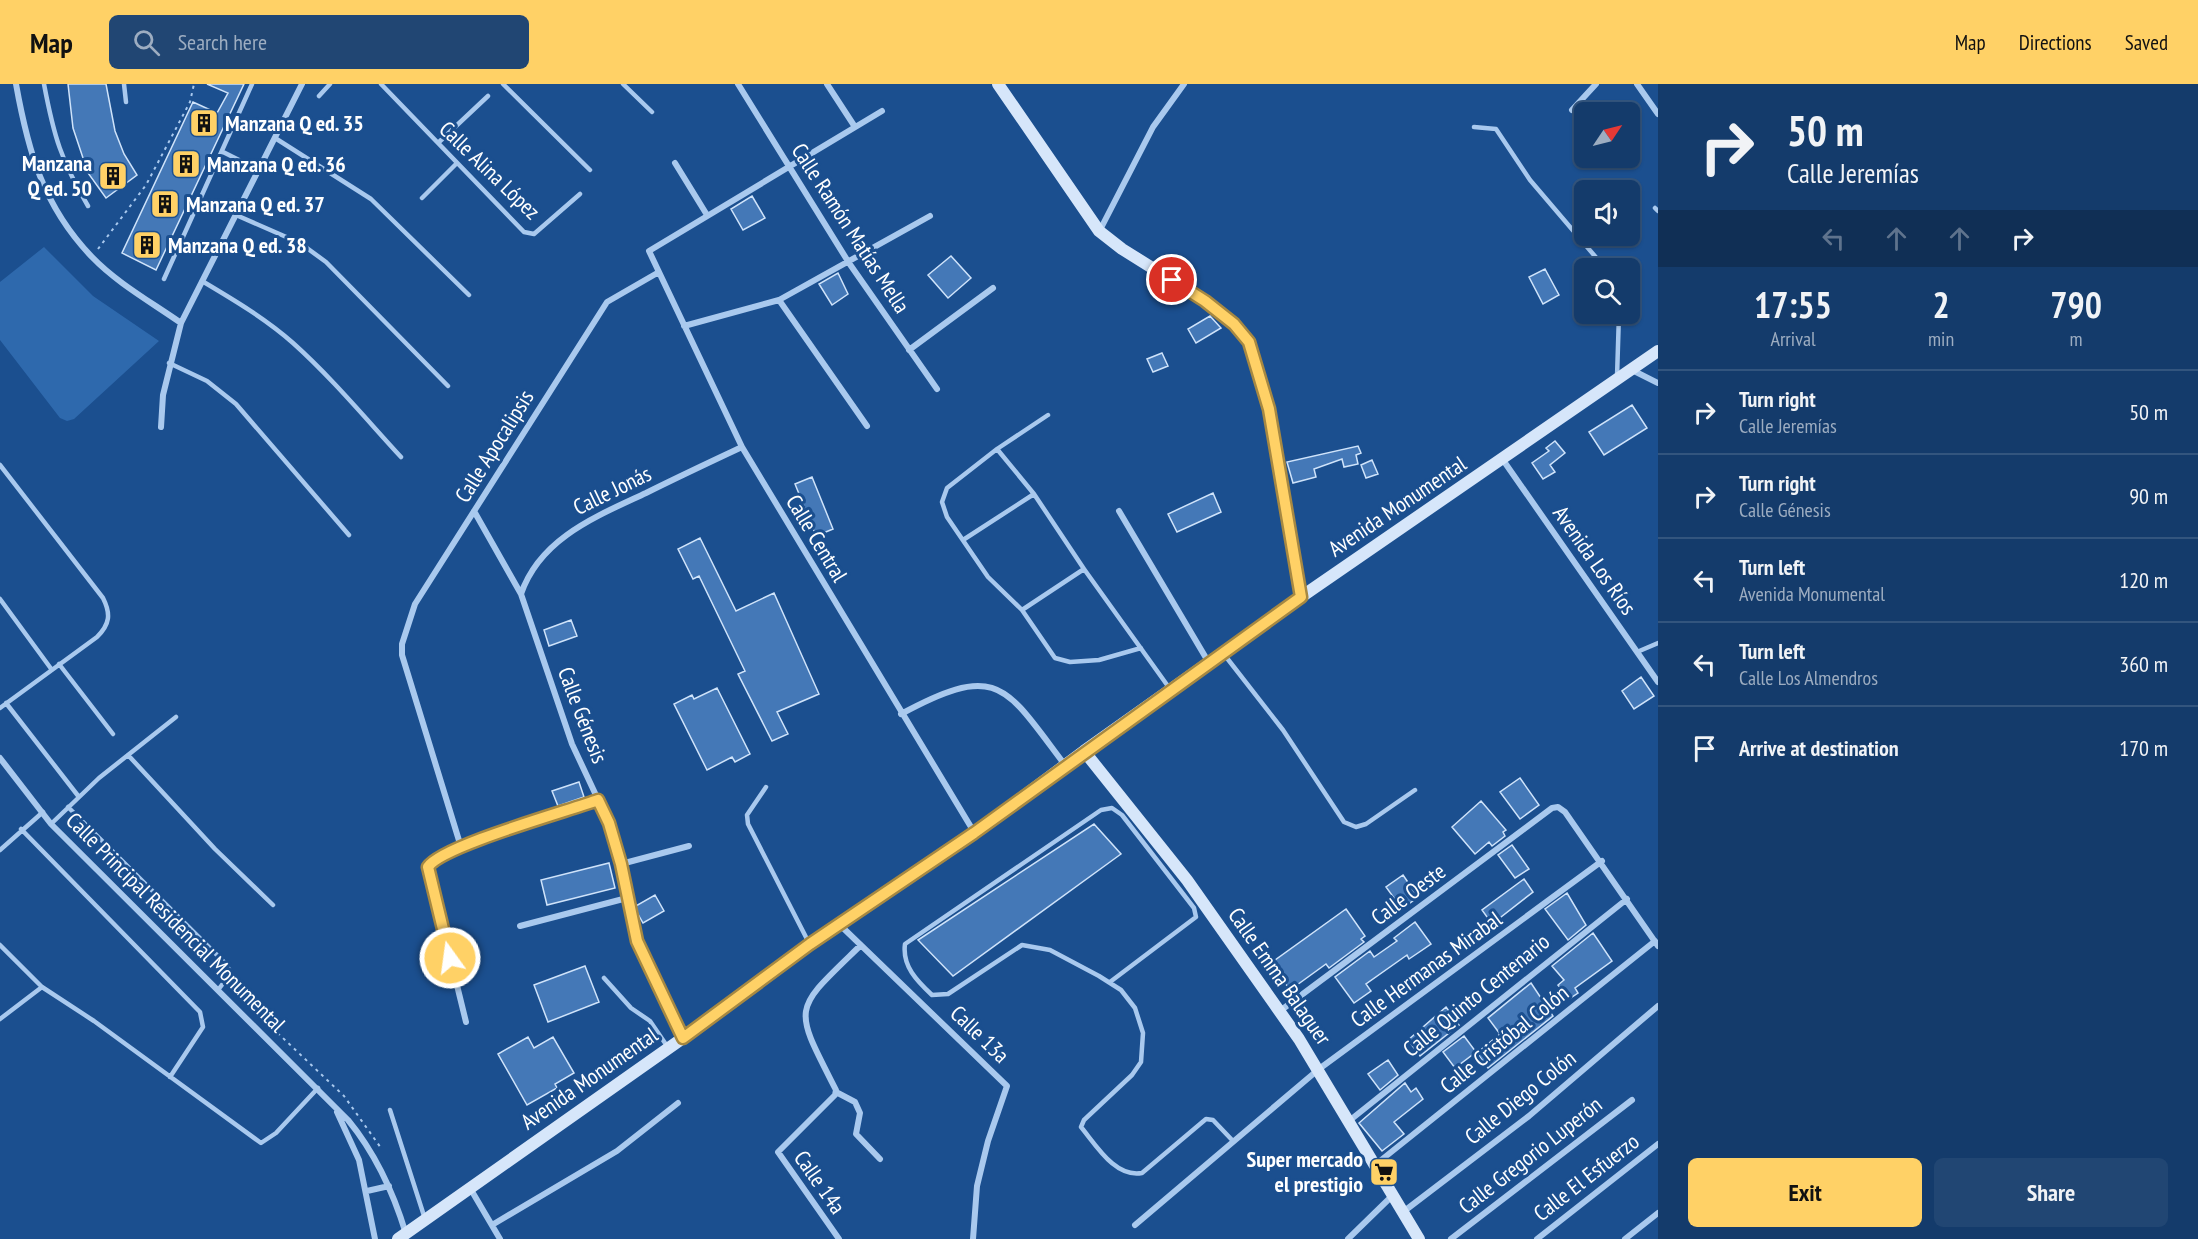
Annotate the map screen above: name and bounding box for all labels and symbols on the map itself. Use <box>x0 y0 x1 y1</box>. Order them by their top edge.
north arrow <box>1574 102 1640 168</box>
building icon: Manzana Q ed. 35 <box>188 107 220 139</box>
place label: Manzana Q ed. 35 <box>225 109 364 137</box>
street label: Calle Alina López <box>434 115 546 225</box>
street label: Calle Ramón Matías Mella <box>786 138 916 318</box>
building icon: Manzana Q ed. 36 <box>170 148 202 180</box>
place label: Manzana Q ed. 50 <box>22 149 92 202</box>
place label: Manzana Q ed. 36 <box>207 150 346 178</box>
building icon: Manzana Q ed. 50 <box>97 160 129 192</box>
building icon: Manzana Q ed. 37 <box>149 188 181 220</box>
place label: Manzana Q ed. 37 <box>186 190 325 218</box>
building icon: Manzana Q ed. 38 <box>131 229 163 261</box>
place label: Manzana Q ed. 38 <box>168 231 307 259</box>
pin <box>1146 254 1197 305</box>
street label: Calle Apocalipsis <box>448 385 540 507</box>
street label: Avenida Monumental <box>1323 449 1472 562</box>
street label: Calle Jonás <box>568 459 656 521</box>
street label: Calle Central <box>780 489 854 587</box>
street label: Avenida Los Ríos <box>1547 500 1643 620</box>
street label: Calle Génesis <box>552 663 614 767</box>
street label: Calle Principal Residencial Monumental <box>60 806 292 1038</box>
street label: Calle Oeste <box>1365 857 1451 931</box>
street label: Calle Emma Balaguer <box>1222 902 1338 1050</box>
street label: Calle Hermanas Mirabal <box>1345 904 1508 1033</box>
position arrow <box>418 926 482 990</box>
street label: Calle Quinto Centenario <box>1397 927 1555 1063</box>
street label: Calle Cristóbal Colón <box>1434 979 1574 1099</box>
street label: Calle 13a <box>945 999 1015 1069</box>
street label: Avenida Monumental <box>515 1020 663 1136</box>
street label: Calle Diego Colón <box>1459 1044 1581 1150</box>
street label: Calle Gregorio Luperón <box>1453 1090 1607 1220</box>
street label: Calle El Esfuerzo <box>1528 1127 1644 1227</box>
street label: Calle 14a <box>788 1145 852 1219</box>
place label: Super mercado el prestigio <box>1247 1145 1363 1198</box>
supermarket icon: Super mercado el prestigio <box>1368 1156 1400 1188</box>

